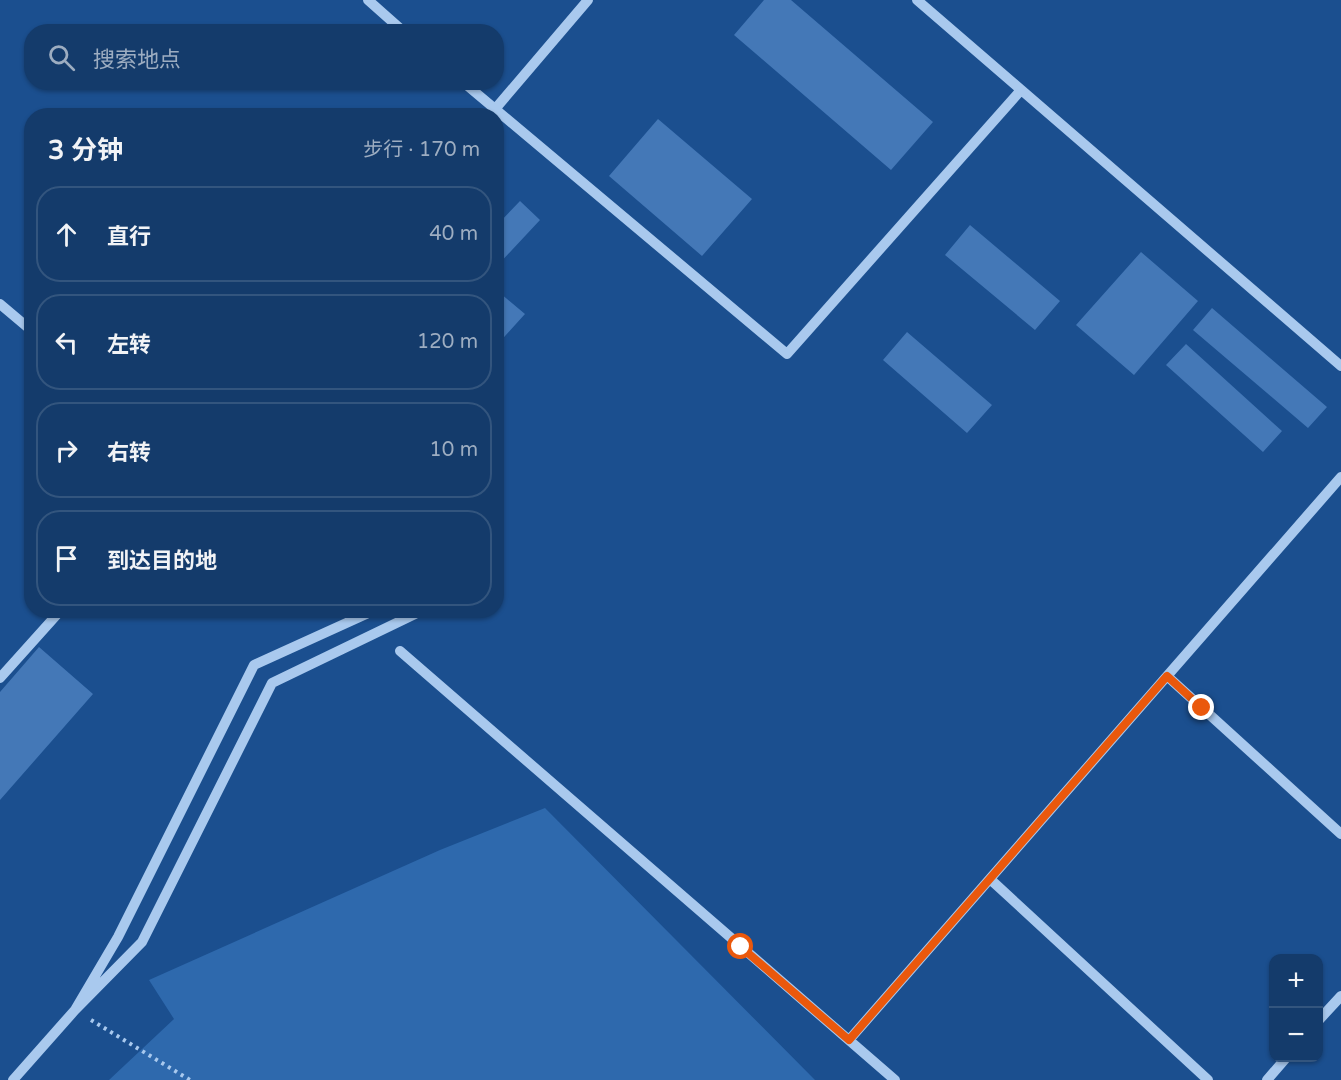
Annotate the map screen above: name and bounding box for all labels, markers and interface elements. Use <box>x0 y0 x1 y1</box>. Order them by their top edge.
search box <box>24 24 504 90</box>
icon: search <box>45 41 78 74</box>
text: 搜索地点 <box>93 47 181 73</box>
text: 3 分钟 <box>48 135 123 166</box>
text: 步行 · 170 m <box>363 138 480 162</box>
icon: ahead <box>50 218 83 251</box>
text: 40 m <box>429 222 478 246</box>
text: 直行 <box>107 224 151 250</box>
icon: left <box>50 326 83 359</box>
text: 120 m <box>417 330 478 354</box>
text: 左转 <box>107 332 151 358</box>
icon: right <box>50 434 83 467</box>
text: 10 m <box>429 438 478 462</box>
text: 右转 <box>107 440 151 466</box>
icon: arrive <box>50 542 83 575</box>
text: 到达目的地 <box>107 548 217 574</box>
route end <box>1188 694 1214 720</box>
route start <box>727 933 753 959</box>
map controls <box>1269 954 1323 1062</box>
button: + <box>1269 954 1323 1008</box>
button: − <box>1269 1008 1323 1062</box>

